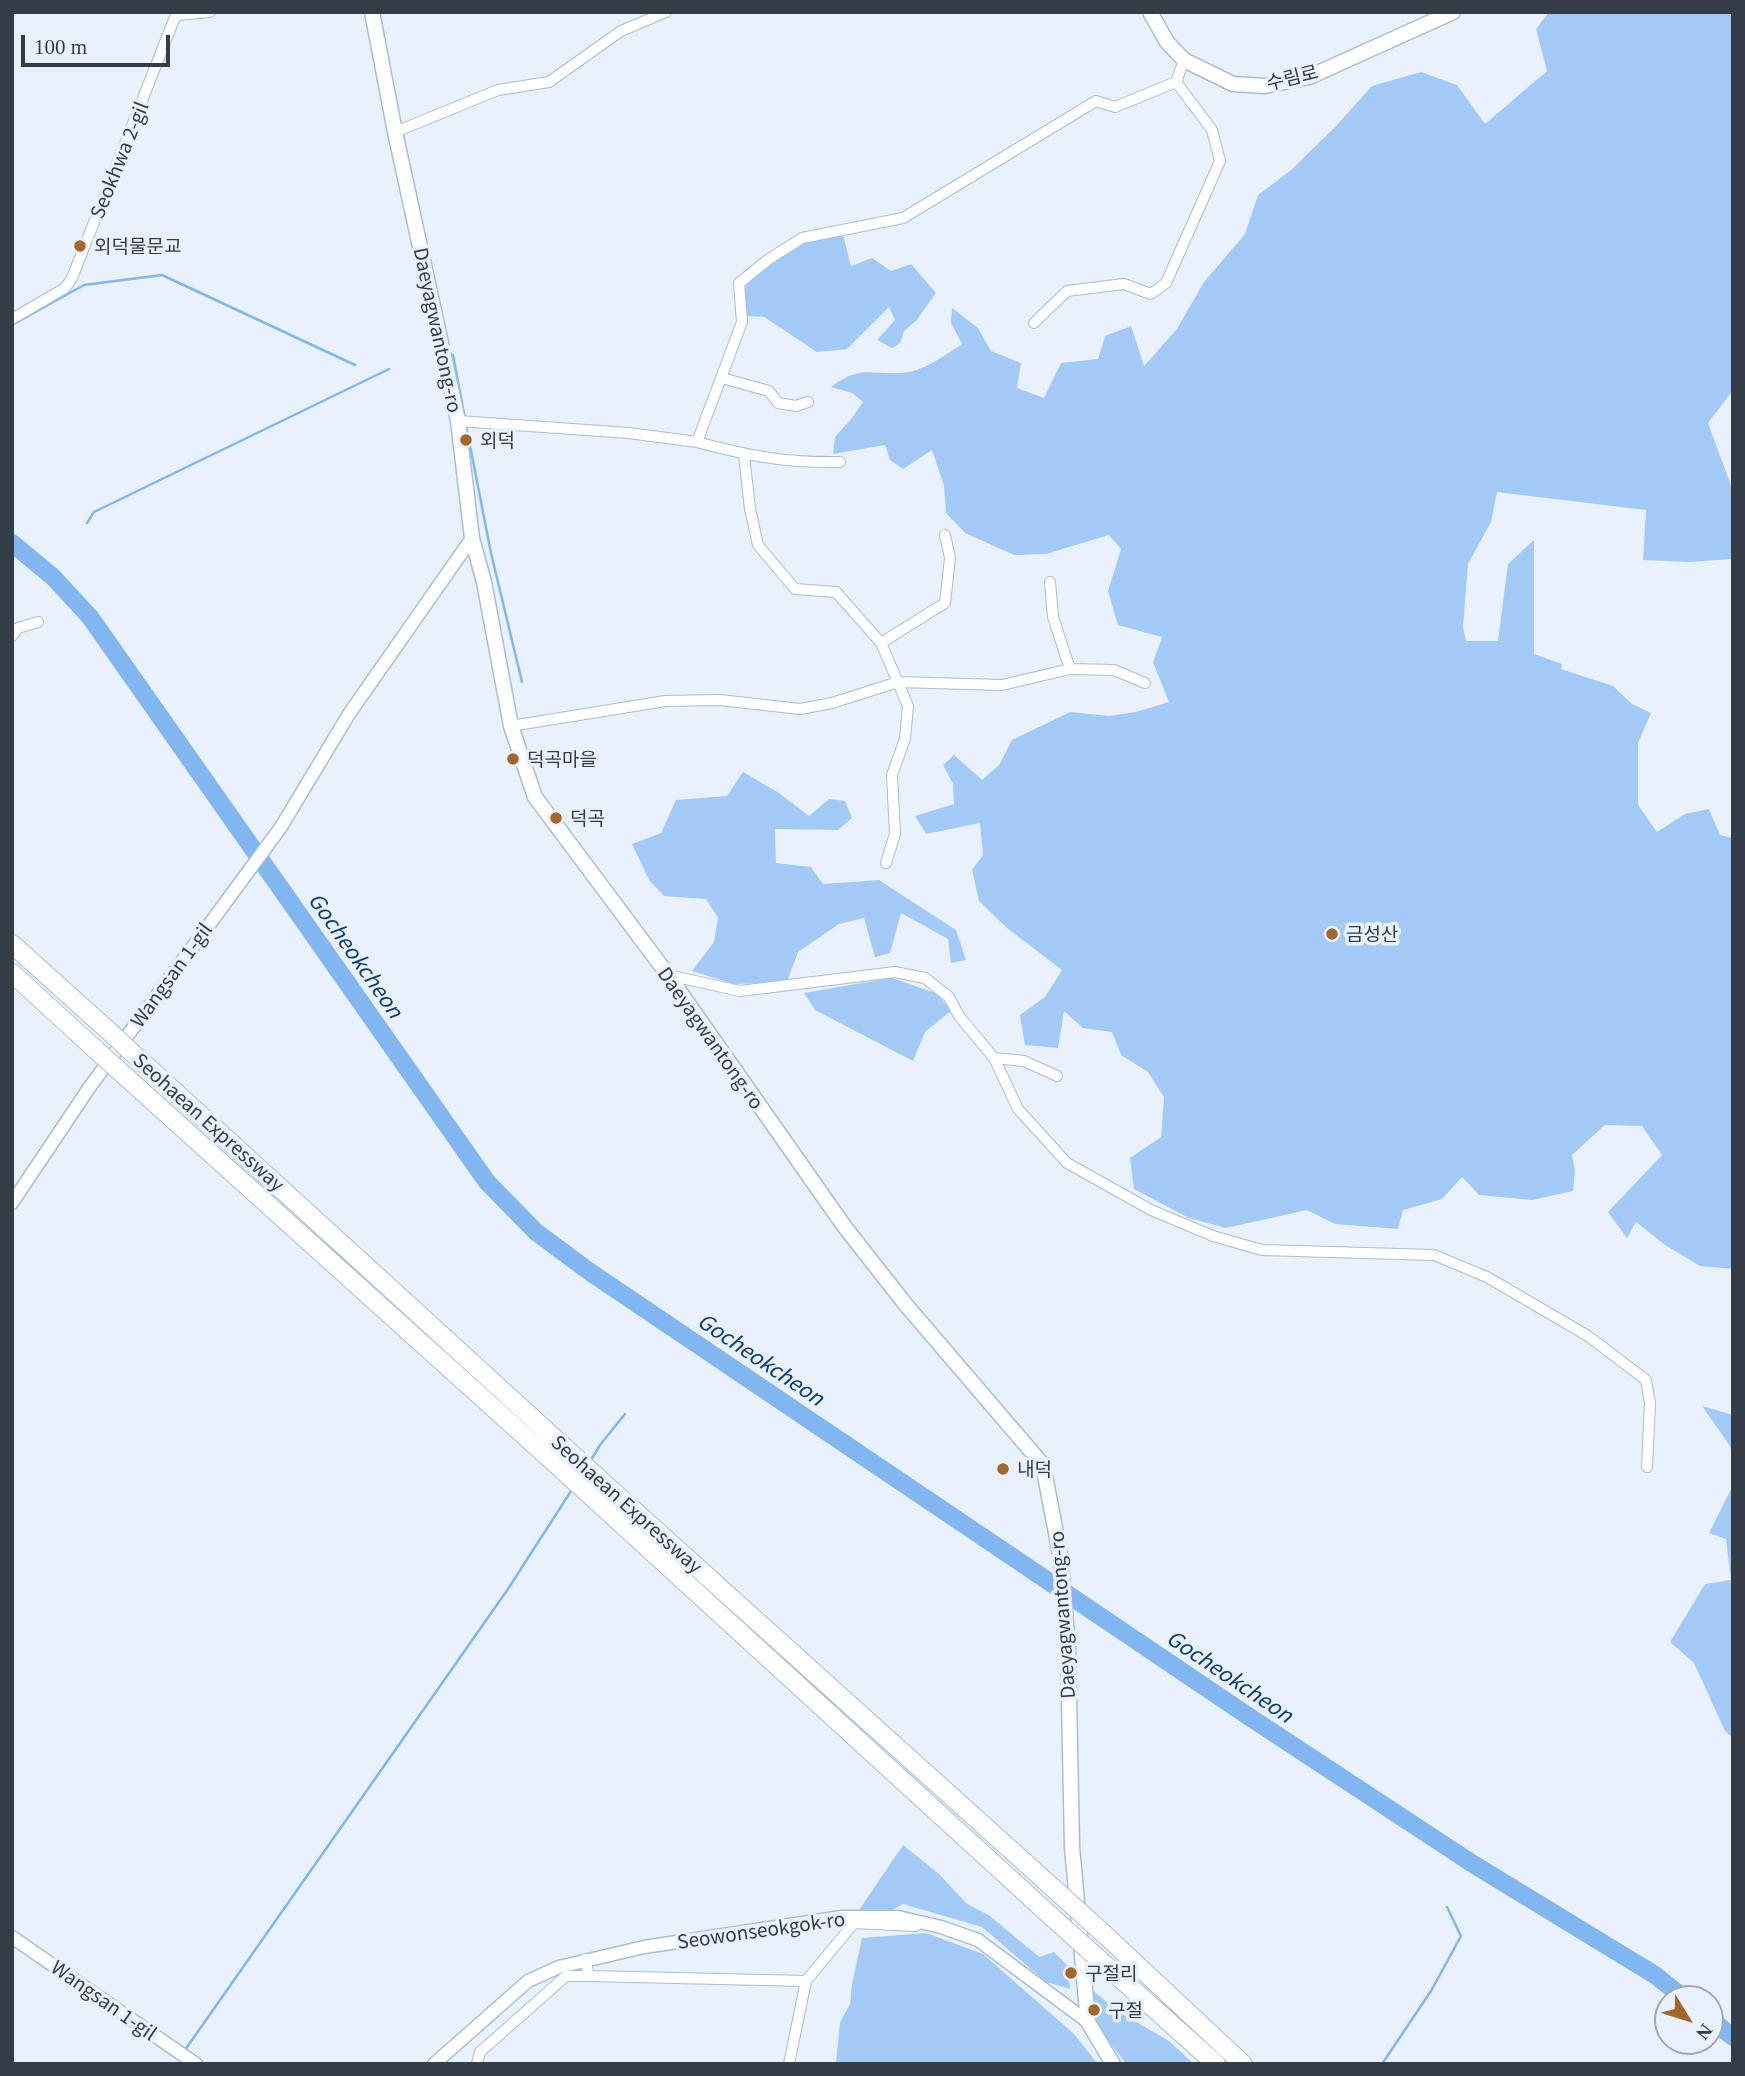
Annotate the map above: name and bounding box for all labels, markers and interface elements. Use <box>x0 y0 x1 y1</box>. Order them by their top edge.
scale bar <box>24 21 173 65</box>
text: 100 m <box>34 35 87 59</box>
street label: 수림로 <box>1264 60 1320 94</box>
street label: Seokhwa 2-gil <box>85 98 153 222</box>
place label: 외덕물문교 <box>94 235 181 257</box>
marker: 외덕물문교 <box>72 238 88 254</box>
street label: Daeyagwantong-ro <box>409 245 467 415</box>
place label: 외덕 <box>480 429 515 451</box>
marker: 외덕 <box>458 432 474 448</box>
place label: 덕곡마을 <box>527 748 597 770</box>
marker: 덕곡마을 <box>505 751 521 767</box>
place label: 덕곡 <box>570 807 605 829</box>
marker: 덕곡 <box>548 810 564 826</box>
water label: Gocheokcheon <box>304 888 408 1022</box>
street label: Wangsan 1-gil <box>126 918 216 1032</box>
place label: 금성산 <box>1346 923 1398 945</box>
marker: 금성산 <box>1324 926 1340 942</box>
street label: Daeyagwantong-ro <box>653 963 769 1113</box>
street label: Seohaean Expressway <box>129 1048 289 1196</box>
water label: Gocheokcheon <box>693 1308 829 1410</box>
street label: Seohaean Expressway <box>547 1430 707 1578</box>
place label: 내덕 <box>1017 1458 1052 1480</box>
marker: 내덕 <box>995 1461 1011 1477</box>
street label: Daeyagwantong-ro <box>1045 1530 1079 1700</box>
water label: Gocheokcheon <box>1162 1625 1298 1727</box>
street label: Seowonseokgok-ro <box>676 1907 846 1953</box>
street label: Wangsan 1-gil <box>47 1955 161 2045</box>
place label: 구절리 <box>1085 1962 1137 1984</box>
marker: 구절리 <box>1063 1965 1079 1981</box>
north arrow <box>1654 1985 1724 2055</box>
place label: 구절 <box>1108 1999 1143 2021</box>
marker: 구절 <box>1086 2002 1102 2018</box>
text: N <box>1692 2020 1717 2044</box>

